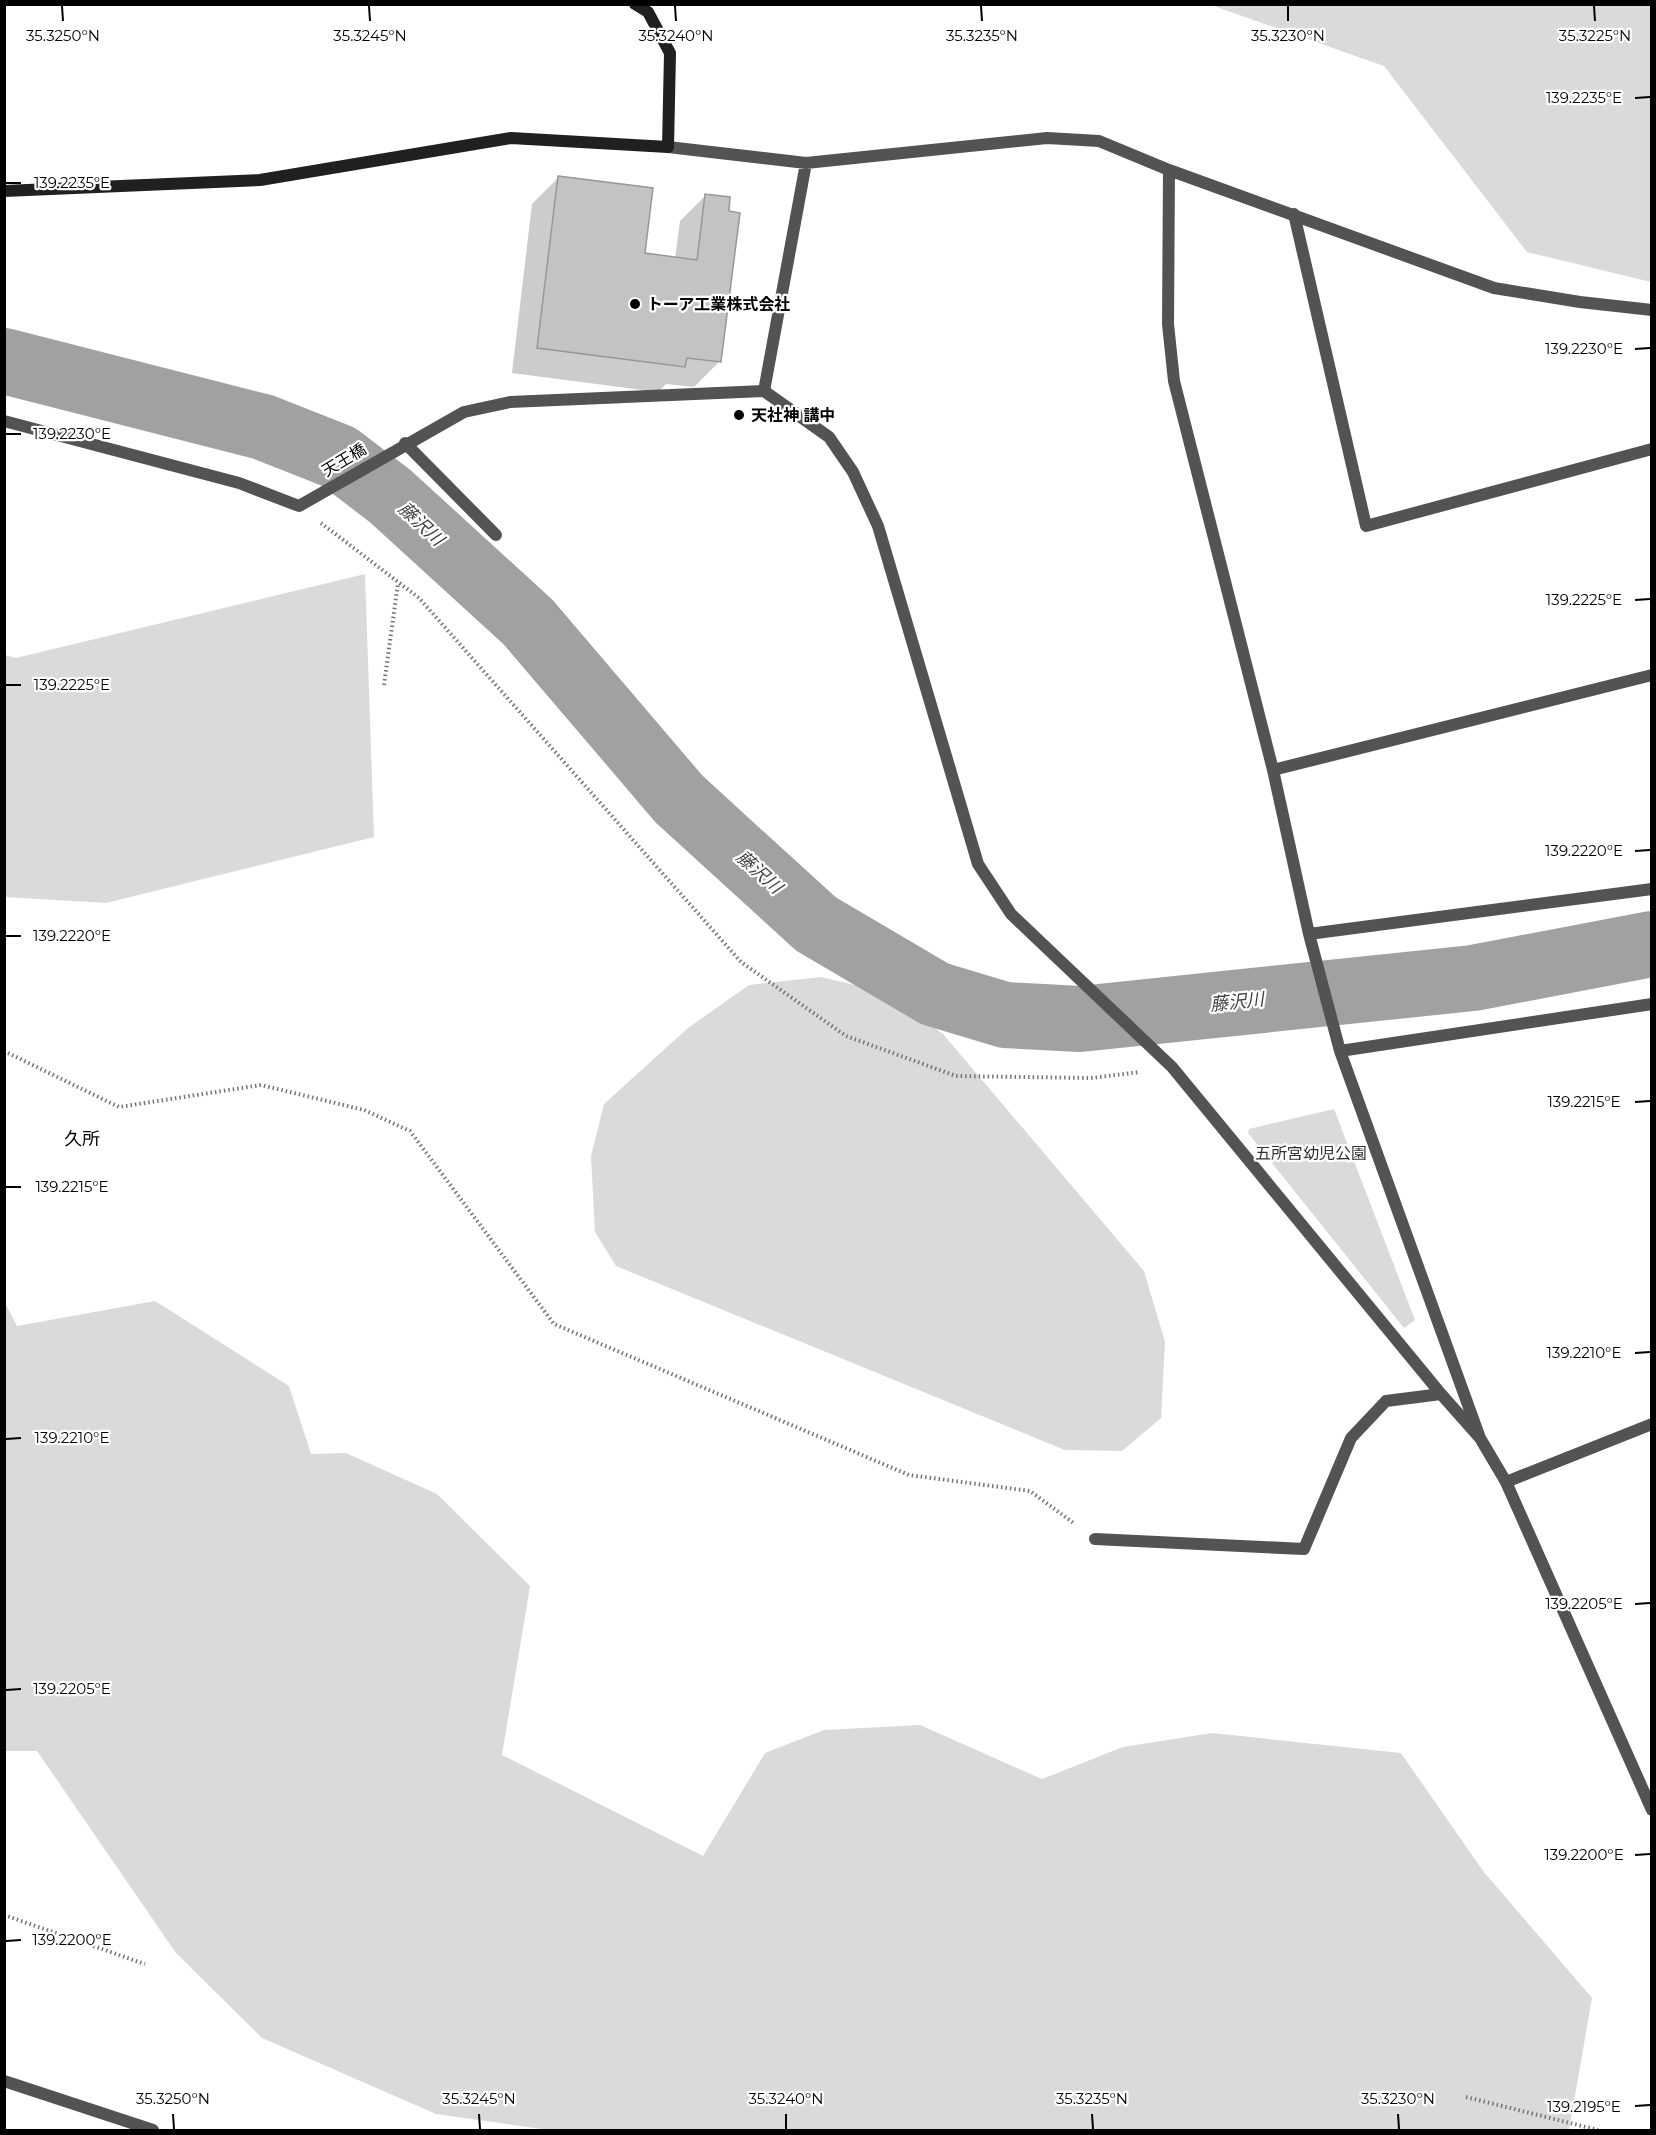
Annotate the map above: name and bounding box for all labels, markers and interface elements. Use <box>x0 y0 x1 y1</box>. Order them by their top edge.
text: 35.3250°N <box>26 26 100 45</box>
text: 35.3245°N <box>333 26 407 45</box>
text: 35.3240°N <box>638 26 714 45</box>
text: 35.3235°N <box>946 26 1018 45</box>
text: 35.3230°N <box>1251 26 1325 45</box>
text: 35.3225°N <box>1559 26 1631 45</box>
text: 139.2235°E <box>1546 88 1622 107</box>
text: 139.2235°E <box>34 173 110 192</box>
place label: トーア工業株式会社 <box>647 295 790 314</box>
marker: トーア工業株式会社 <box>628 297 642 311</box>
text: 139.2230°E <box>1545 339 1623 358</box>
place label: 天社神 講中 <box>751 406 836 425</box>
marker: 天社神 講中 <box>732 408 746 422</box>
text: 139.2230°E <box>33 424 111 443</box>
street label: 天王橋 <box>319 439 369 481</box>
water label: 藤沢川 <box>394 498 450 552</box>
text: 139.2225°E <box>1546 590 1622 609</box>
text: 139.2225°E <box>34 675 110 694</box>
text: 139.2220°E <box>1545 841 1623 860</box>
water label: 藤沢川 <box>732 846 788 900</box>
text: 139.2220°E <box>33 926 111 945</box>
water label: 藤沢川 <box>1209 988 1267 1016</box>
text: 139.2215°E <box>1547 1092 1621 1111</box>
district label: 久所 <box>64 1128 100 1150</box>
park label: 五所宮幼児公園 <box>1255 1144 1367 1163</box>
text: 139.2215°E <box>35 1177 109 1196</box>
text: 139.2210°E <box>1547 1343 1621 1362</box>
text: 139.2210°E <box>35 1428 109 1447</box>
text: 139.2205°E <box>1545 1594 1623 1613</box>
text: 139.2205°E <box>33 1679 111 1698</box>
text: 139.2200°E <box>1544 1845 1624 1864</box>
text: 139.2200°E <box>32 1930 112 1949</box>
text: 35.3250°N <box>136 2089 210 2108</box>
text: 35.3245°N <box>442 2089 516 2108</box>
text: 35.3240°N <box>748 2089 824 2108</box>
text: 35.3235°N <box>1056 2089 1128 2108</box>
text: 35.3230°N <box>1361 2089 1435 2108</box>
text: 139.2195°E <box>1547 2097 1621 2116</box>

